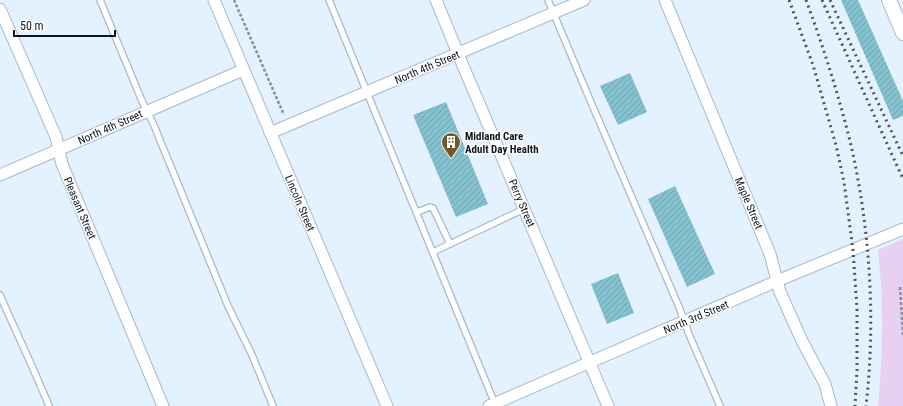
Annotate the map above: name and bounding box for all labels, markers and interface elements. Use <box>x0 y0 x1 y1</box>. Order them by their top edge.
scale bar <box>14 12 115 38</box>
text: 50 m <box>20 19 44 33</box>
street label: North 4th Street <box>393 48 462 87</box>
street label: North 4th Street <box>76 107 145 148</box>
place label: Midland Care Adult Day Health <box>465 130 539 156</box>
building icon: Midland Care Adult Day Health <box>440 131 462 159</box>
street label: Lincoln Street <box>282 173 317 233</box>
street label: Pleasant Street <box>61 175 98 241</box>
street label: Maple Street <box>732 175 765 231</box>
street label: Perry Street <box>506 177 537 229</box>
street label: North 3rd Street <box>662 298 731 337</box>

